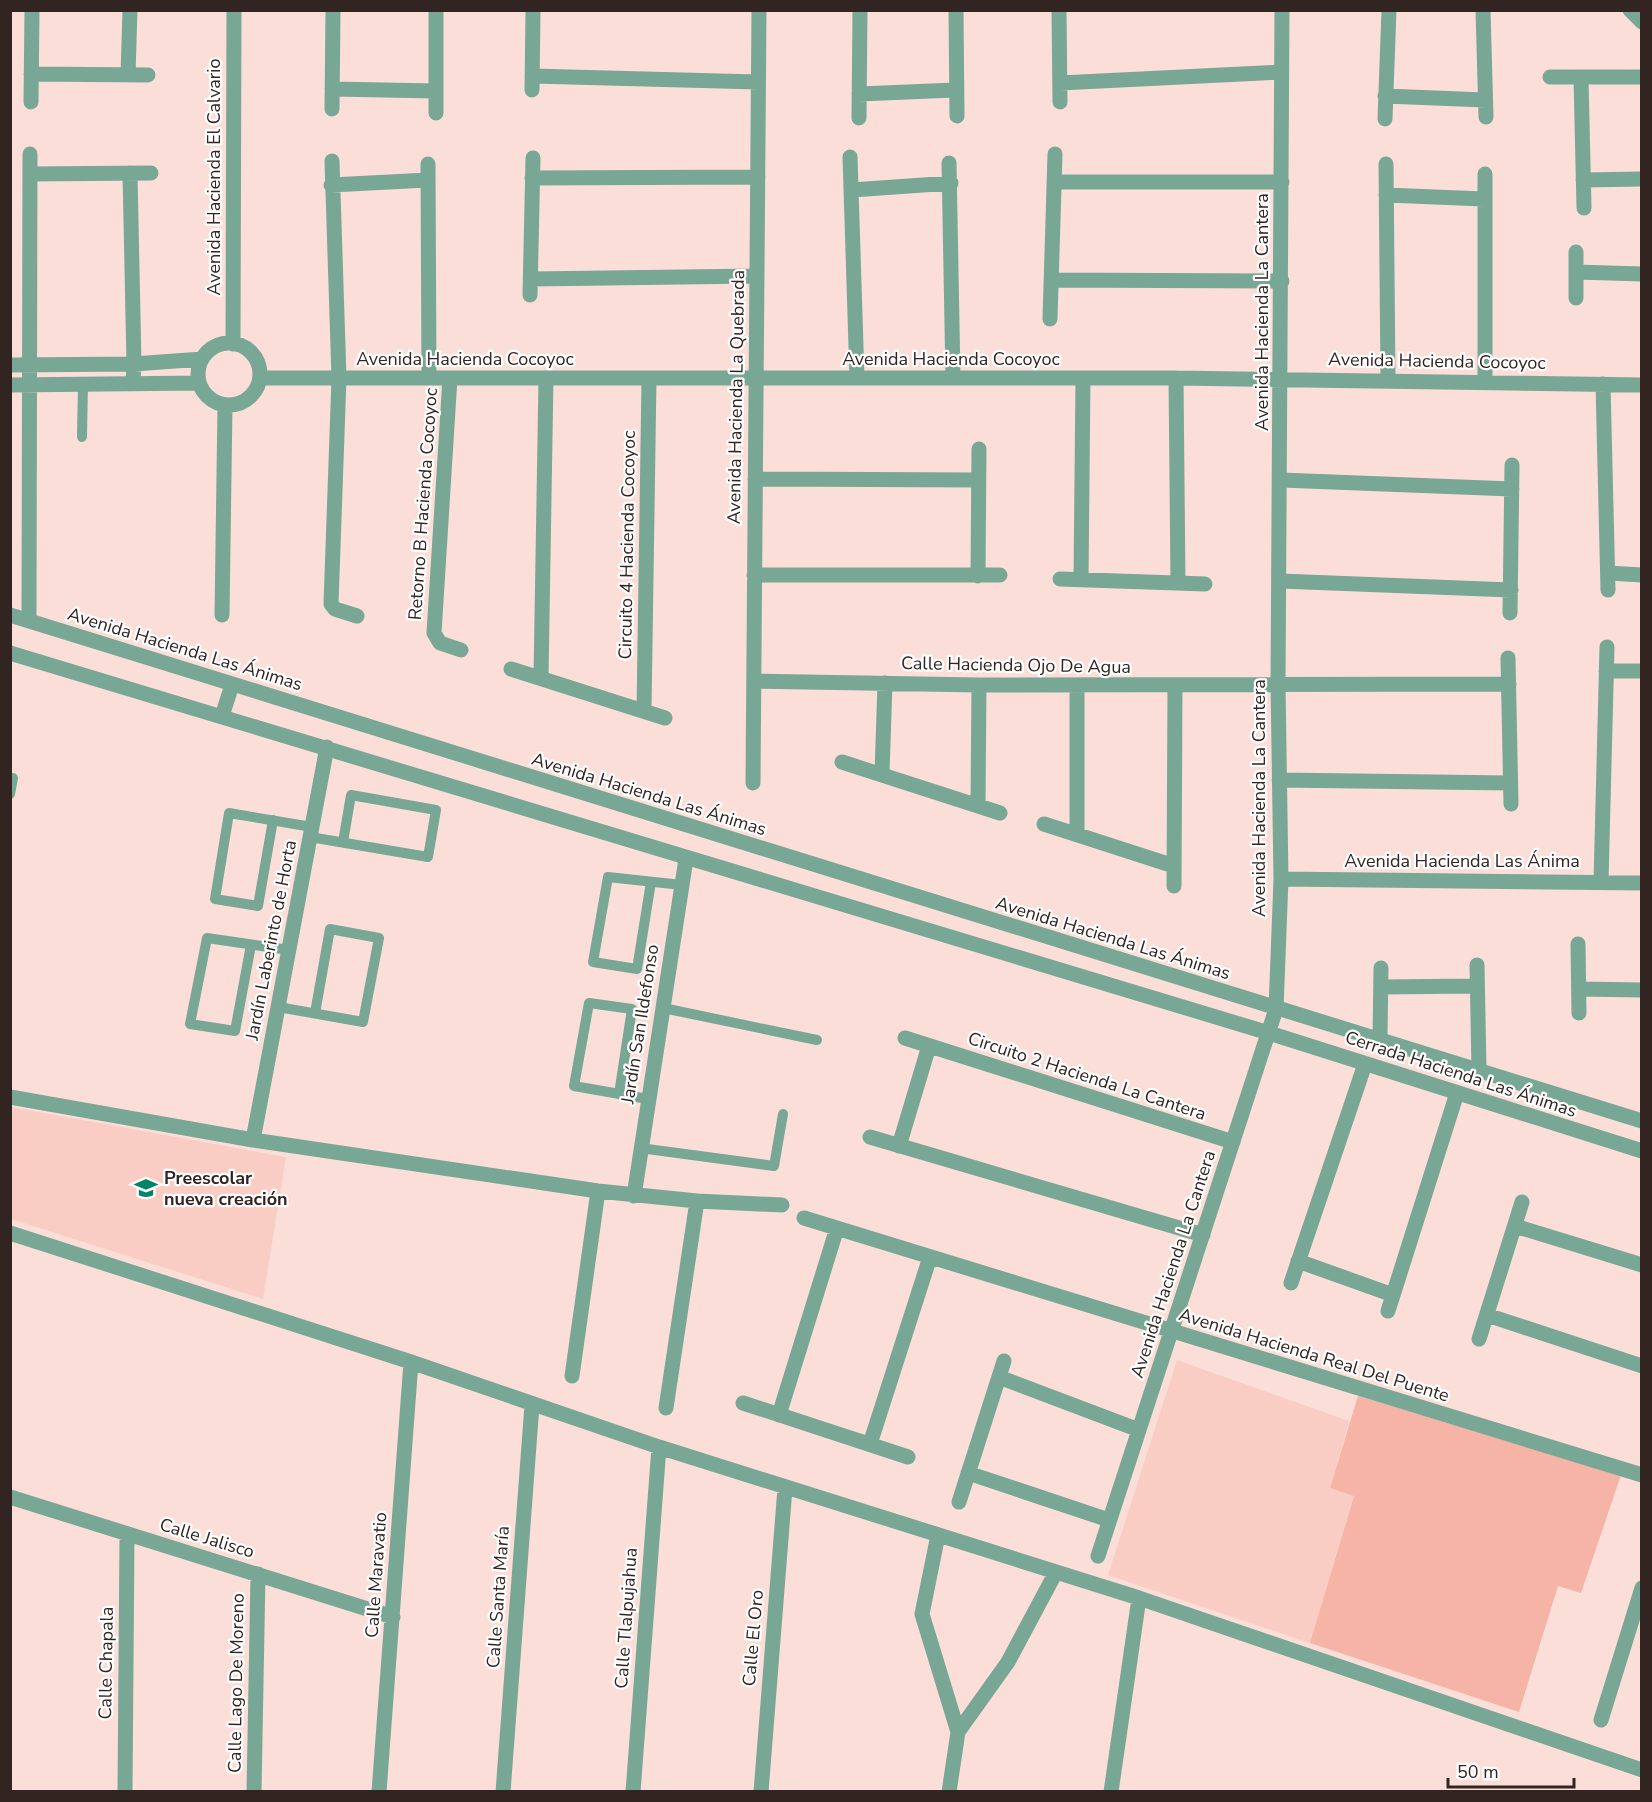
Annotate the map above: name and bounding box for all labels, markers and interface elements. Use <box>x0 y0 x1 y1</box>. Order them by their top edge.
street label: Avenida Hacienda El Calvario <box>202 59 226 295</box>
street label: Avenida Hacienda La Cantera <box>1250 193 1274 431</box>
street label: Avenida Hacienda La Quebrada <box>722 270 750 524</box>
street label: Avenida Hacienda Cocoyoc <box>356 347 574 371</box>
street label: Avenida Hacienda Cocoyoc <box>842 347 1060 371</box>
street label: Avenida Hacienda Cocoyoc <box>1328 347 1546 375</box>
street label: Retorno B Hacienda Cocoyoc <box>403 387 443 621</box>
street label: Circuito 4 Hacienda Cocoyoc <box>613 430 641 660</box>
street label: Avenida Hacienda Las Ánimas <box>65 602 305 696</box>
street label: Calle Hacienda Ojo De Agua <box>901 651 1131 679</box>
street label: Avenida Hacienda La Cantera <box>1247 679 1271 917</box>
street label: Avenida Hacienda Las Ánimas <box>529 747 769 841</box>
street label: Jardín Laberinto de Horta <box>240 838 302 1043</box>
street label: Avenida Hacienda Las Ánima <box>1344 849 1580 873</box>
street label: Avenida Hacienda Las Ánimas <box>993 891 1233 985</box>
street label: Jardín San Ildefonso <box>615 942 664 1106</box>
street label: Cerrada Hacienda Las Ánimas <box>1342 1025 1580 1123</box>
street label: Circuito 2 Hacienda La Cantera <box>965 1026 1209 1126</box>
street label: Avenida Hacienda La Cantera <box>1125 1147 1221 1381</box>
place label: Preescolar nueva creación <box>164 1166 288 1211</box>
school or university icon: Preescolar nueva creación <box>133 1175 159 1201</box>
street label: Avenida Hacienda Real Del Puente <box>1176 1302 1452 1408</box>
street label: Calle Maravatio <box>360 1511 392 1639</box>
street label: Calle Jalisco <box>157 1512 257 1564</box>
street label: Calle Santa María <box>481 1525 515 1669</box>
street label: Calle Tlalpujahua <box>609 1547 643 1689</box>
street label: Calle El Oro <box>737 1589 769 1687</box>
street label: Calle Lago De Moreno <box>222 1593 250 1773</box>
street label: Calle Chapala <box>93 1606 119 1720</box>
scale bar <box>1448 1751 1574 1789</box>
text: 50 m <box>1457 1760 1499 1784</box>

